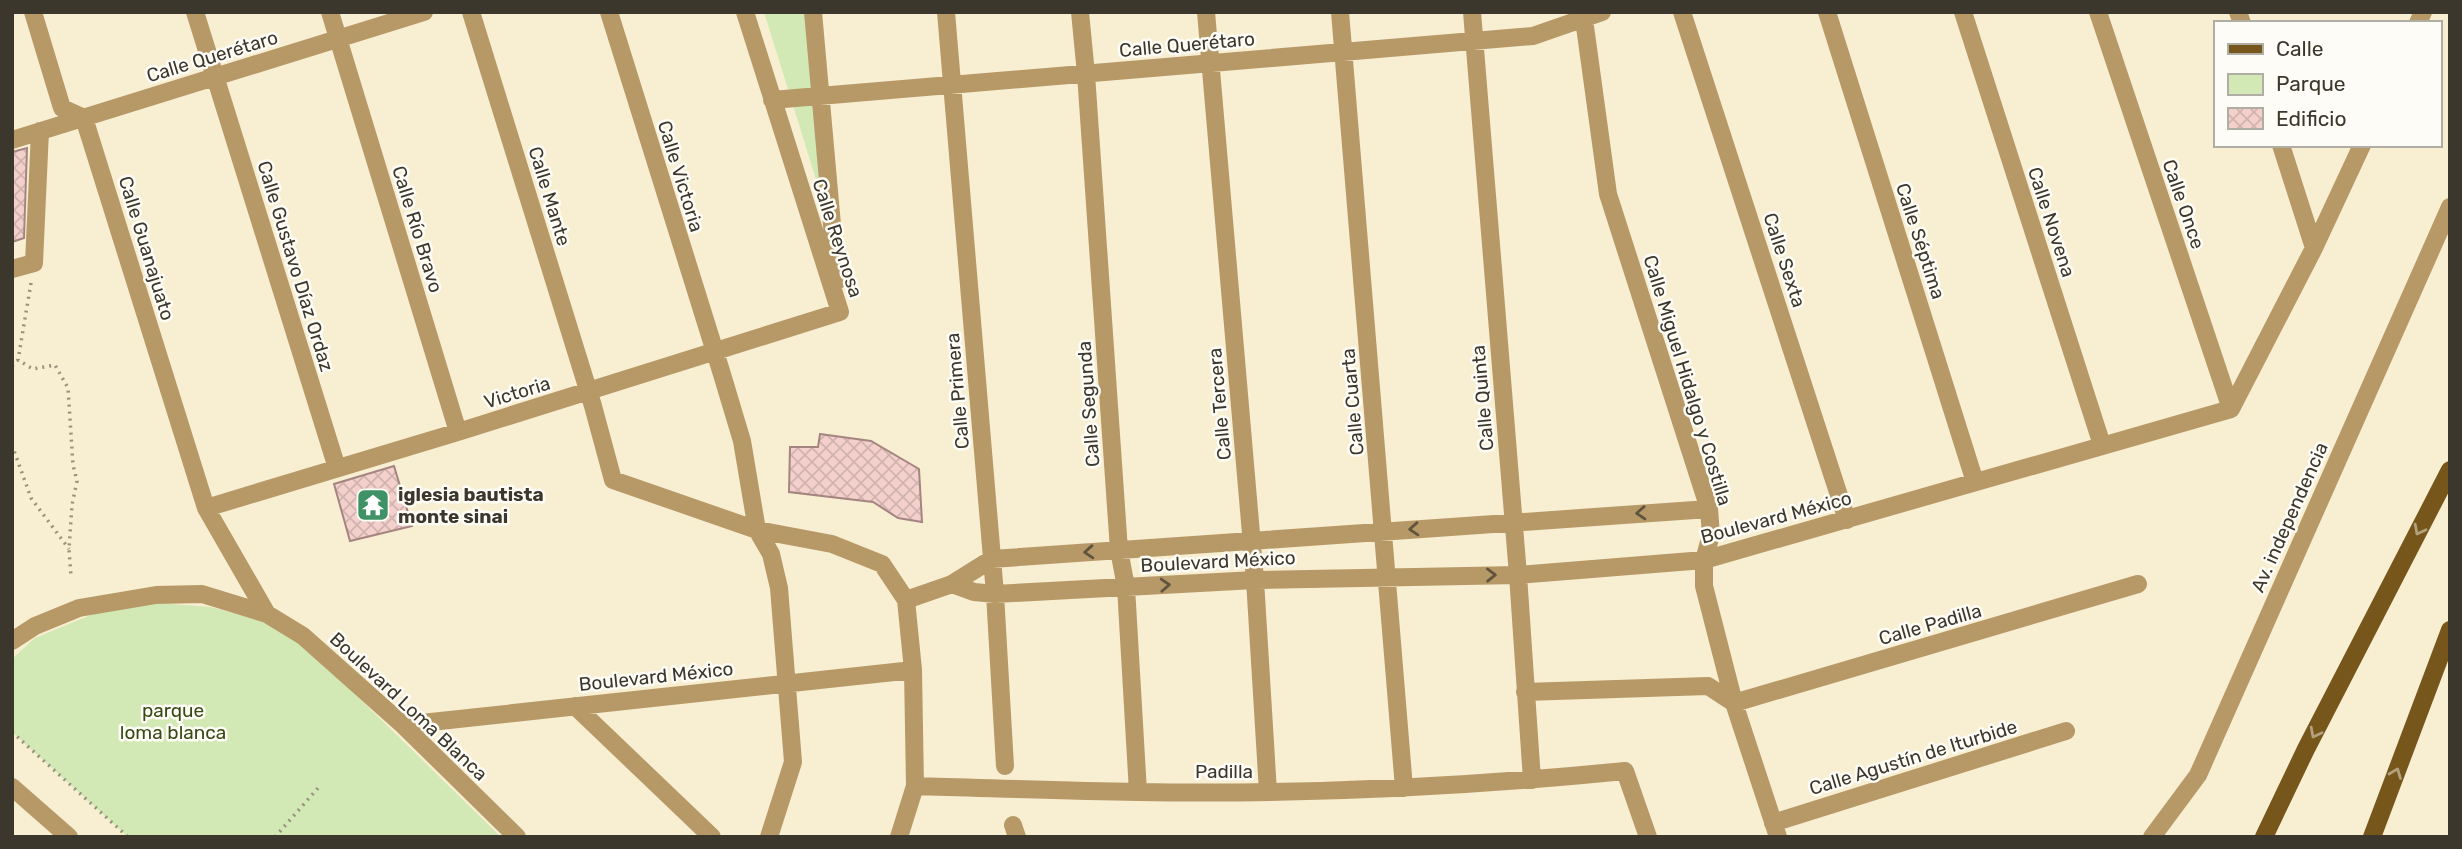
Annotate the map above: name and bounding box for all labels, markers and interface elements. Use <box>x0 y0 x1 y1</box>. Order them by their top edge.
legend <box>2214 21 2441 147</box>
street label: Calle Querétaro <box>144 26 281 87</box>
street label: Calle Querétaro <box>1118 27 1256 62</box>
text: Calle <box>2276 36 2324 61</box>
text: Parque <box>2276 71 2346 96</box>
text: Edificio <box>2276 106 2346 131</box>
street label: Calle Victoria <box>653 118 708 235</box>
street label: Calle Mante <box>524 144 576 249</box>
street label: Calle Once <box>2157 156 2210 252</box>
street label: Calle Gustavo Díaz Ordaz <box>253 158 339 374</box>
street label: Calle Río Bravo <box>387 163 448 295</box>
street label: Calle Novena <box>2023 164 2080 280</box>
street label: Calle Guanajuato <box>114 173 179 323</box>
street label: Calle Reynosa <box>808 176 868 300</box>
street label: Calle Séptima <box>1891 180 1950 302</box>
street label: Calle Sexta <box>1758 210 1811 310</box>
street label: Calle Miguel Hidalgo y Costilla <box>1638 252 1737 508</box>
street label: Calle Primera <box>941 332 974 450</box>
street label: Calle Segunda <box>1073 340 1104 468</box>
street label: Calle Quinta <box>1466 344 1499 452</box>
street label: Calle Tercera <box>1203 347 1236 461</box>
street label: Calle Cuarta <box>1336 347 1369 456</box>
street label: Victoria <box>481 372 553 413</box>
street label: Av. independencia <box>2246 439 2333 596</box>
place label: iglesia bautista monte sinai <box>398 483 544 528</box>
temple icon: iglesia bautista monte sinai <box>354 486 392 524</box>
street label: Boulevard México <box>1698 486 1854 549</box>
one-way arrow <box>1635 505 1646 520</box>
one-way arrow <box>1408 521 1419 536</box>
one-way arrow <box>2413 523 2427 535</box>
one-way arrow <box>1083 544 1094 559</box>
street label: Boulevard México <box>1140 546 1296 577</box>
one-way arrow <box>1486 567 1496 583</box>
one-way arrow <box>1160 577 1171 592</box>
street label: Calle Padilla <box>1876 599 1984 650</box>
street label: Boulevard Loma Blanca <box>325 627 492 785</box>
street label: Boulevard México <box>578 657 734 696</box>
park label: parque loma blanca <box>120 699 226 744</box>
street label: Calle Agustín de Iturbide <box>1806 715 2020 800</box>
one-way arrow <box>2309 726 2323 738</box>
street label: Padilla <box>1195 760 1253 783</box>
one-way arrow <box>2388 767 2402 779</box>

